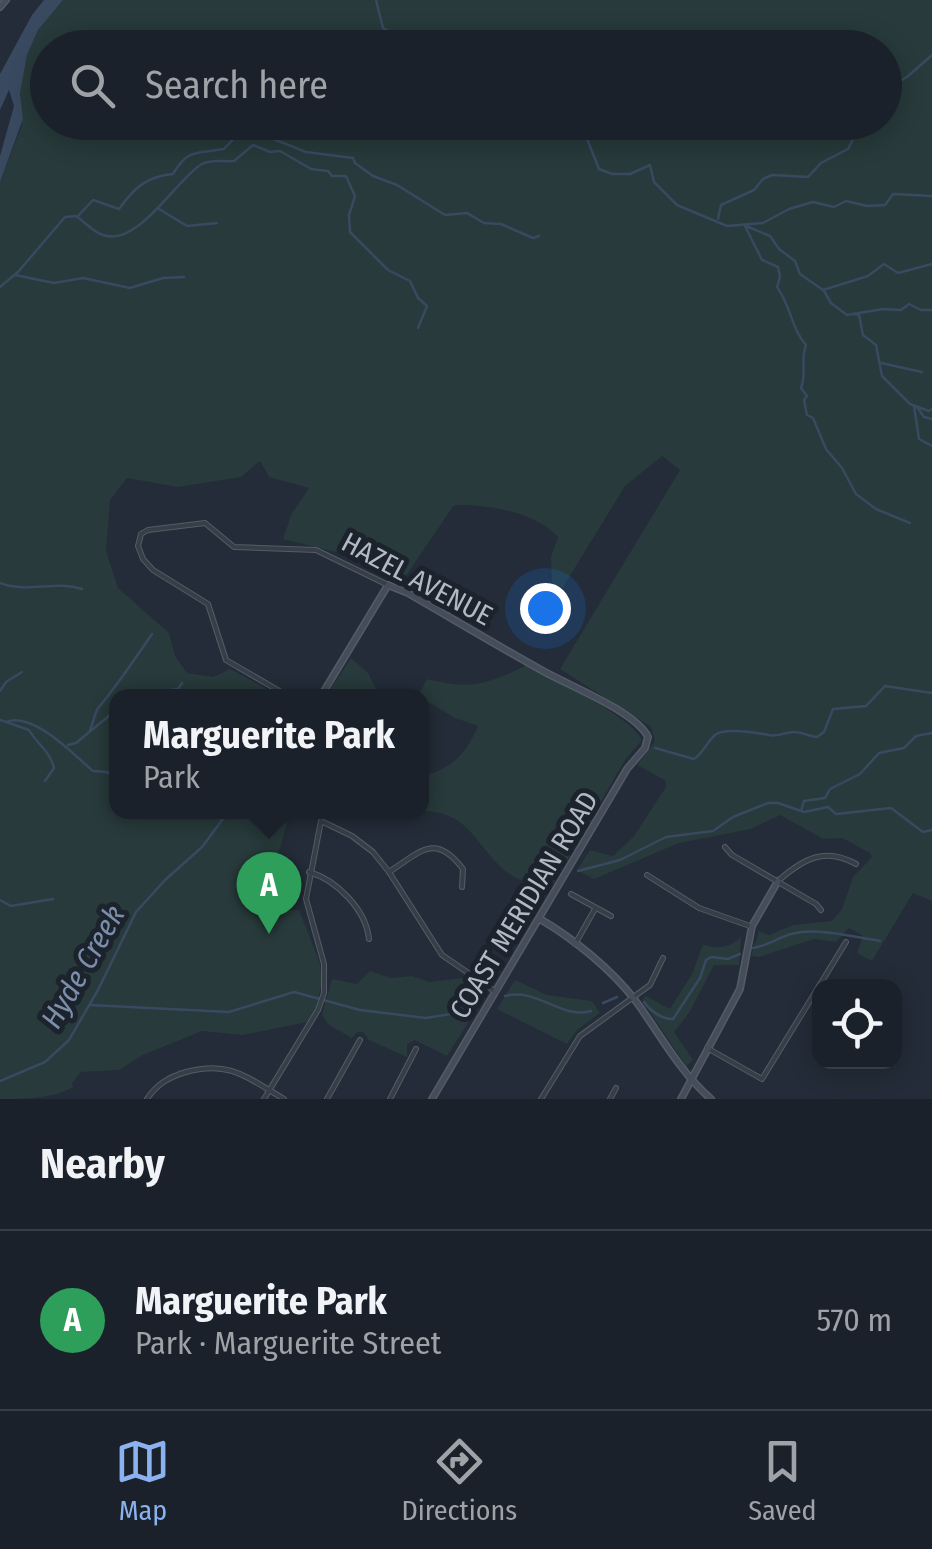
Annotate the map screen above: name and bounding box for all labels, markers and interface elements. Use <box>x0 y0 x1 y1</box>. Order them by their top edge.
search box <box>30 30 902 140</box>
icon: search <box>65 58 120 113</box>
text: Search here <box>145 62 328 108</box>
street label: HAZEL AVENUE <box>336 526 498 632</box>
your location <box>520 583 571 634</box>
popup <box>109 689 429 819</box>
text: Marguerite Park <box>143 712 395 758</box>
text: Park <box>143 758 200 796</box>
street label: COAST MERIDIAN ROAD <box>443 785 605 1025</box>
pin: A <box>236 852 302 934</box>
water label: Hyde Creek <box>33 899 133 1035</box>
map controls <box>812 979 902 1069</box>
button: locate <box>812 979 902 1069</box>
text: Nearby <box>40 1139 165 1189</box>
text: Marguerite Park <box>135 1278 387 1324</box>
text: A <box>64 1301 81 1339</box>
text: 570 m <box>817 1301 892 1339</box>
text: Park · Marguerite Street <box>135 1324 441 1362</box>
tab: Map <box>115 1434 170 1527</box>
tab: Directions <box>401 1434 517 1527</box>
tab: Saved <box>748 1434 817 1527</box>

